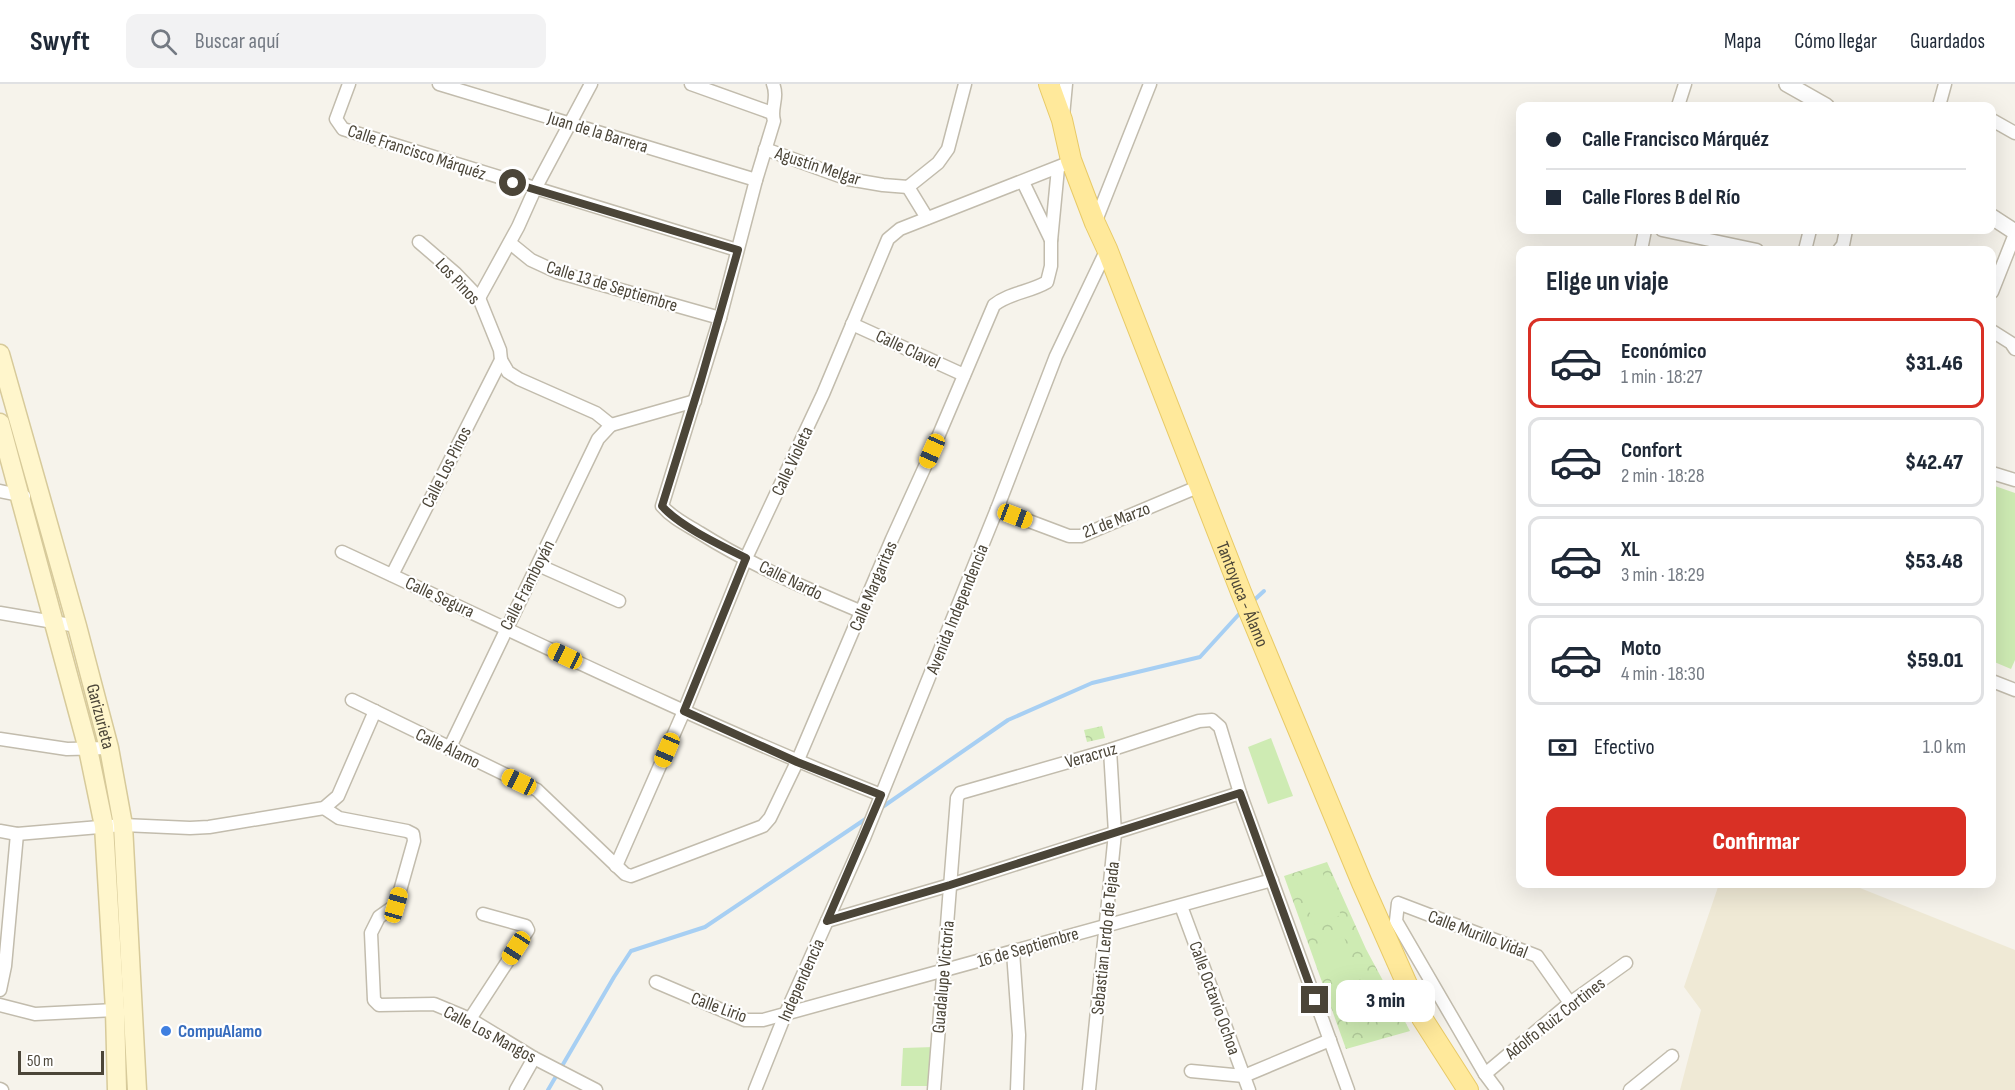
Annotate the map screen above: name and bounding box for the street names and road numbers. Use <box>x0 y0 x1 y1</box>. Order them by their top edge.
street label: Juan de la Barrera <box>544 107 650 158</box>
street label: Calle Francisco Márquéz <box>345 120 489 185</box>
street label: Agustín Melgar <box>771 142 863 190</box>
street label: Los Pinos <box>431 254 484 309</box>
street label: Calle 13 de Septiembre <box>544 257 680 316</box>
street label: Calle Clavel <box>872 325 943 373</box>
street label: Calle Los Pinos <box>417 423 476 511</box>
street label: Calle Violeta <box>767 423 818 499</box>
street label: 21 de Marzo <box>1079 498 1153 543</box>
street label: Calle Framboyán <box>496 537 559 634</box>
street label: Calle Margaritas <box>845 538 902 634</box>
street label: Tantoyuca - Álamo <box>1211 539 1273 650</box>
street label: Avenida Independencia <box>921 541 993 678</box>
street label: Calle Nardo <box>756 556 826 605</box>
street label: Calle Segura <box>402 572 478 623</box>
street label: Garizurieta <box>82 682 119 751</box>
street label: Calle Álamo <box>412 724 484 773</box>
street label: Veracruz <box>1063 738 1120 773</box>
street label: Sebastian Lerdo de Tejada <box>1087 860 1124 1016</box>
street label: Calle Murillo Vidal <box>1425 906 1531 963</box>
street label: Guadalupe Victoria <box>928 920 959 1034</box>
street label: 16 de Septiembre <box>975 923 1081 972</box>
street label: Independencia <box>774 935 829 1025</box>
street label: Calle Octavio Ochoa <box>1184 939 1245 1058</box>
street label: Adolfo Ruiz Cortines <box>1500 973 1609 1065</box>
street label: Calle Lirio <box>688 988 750 1027</box>
street label: Calle Los Mangos <box>440 1001 540 1068</box>

